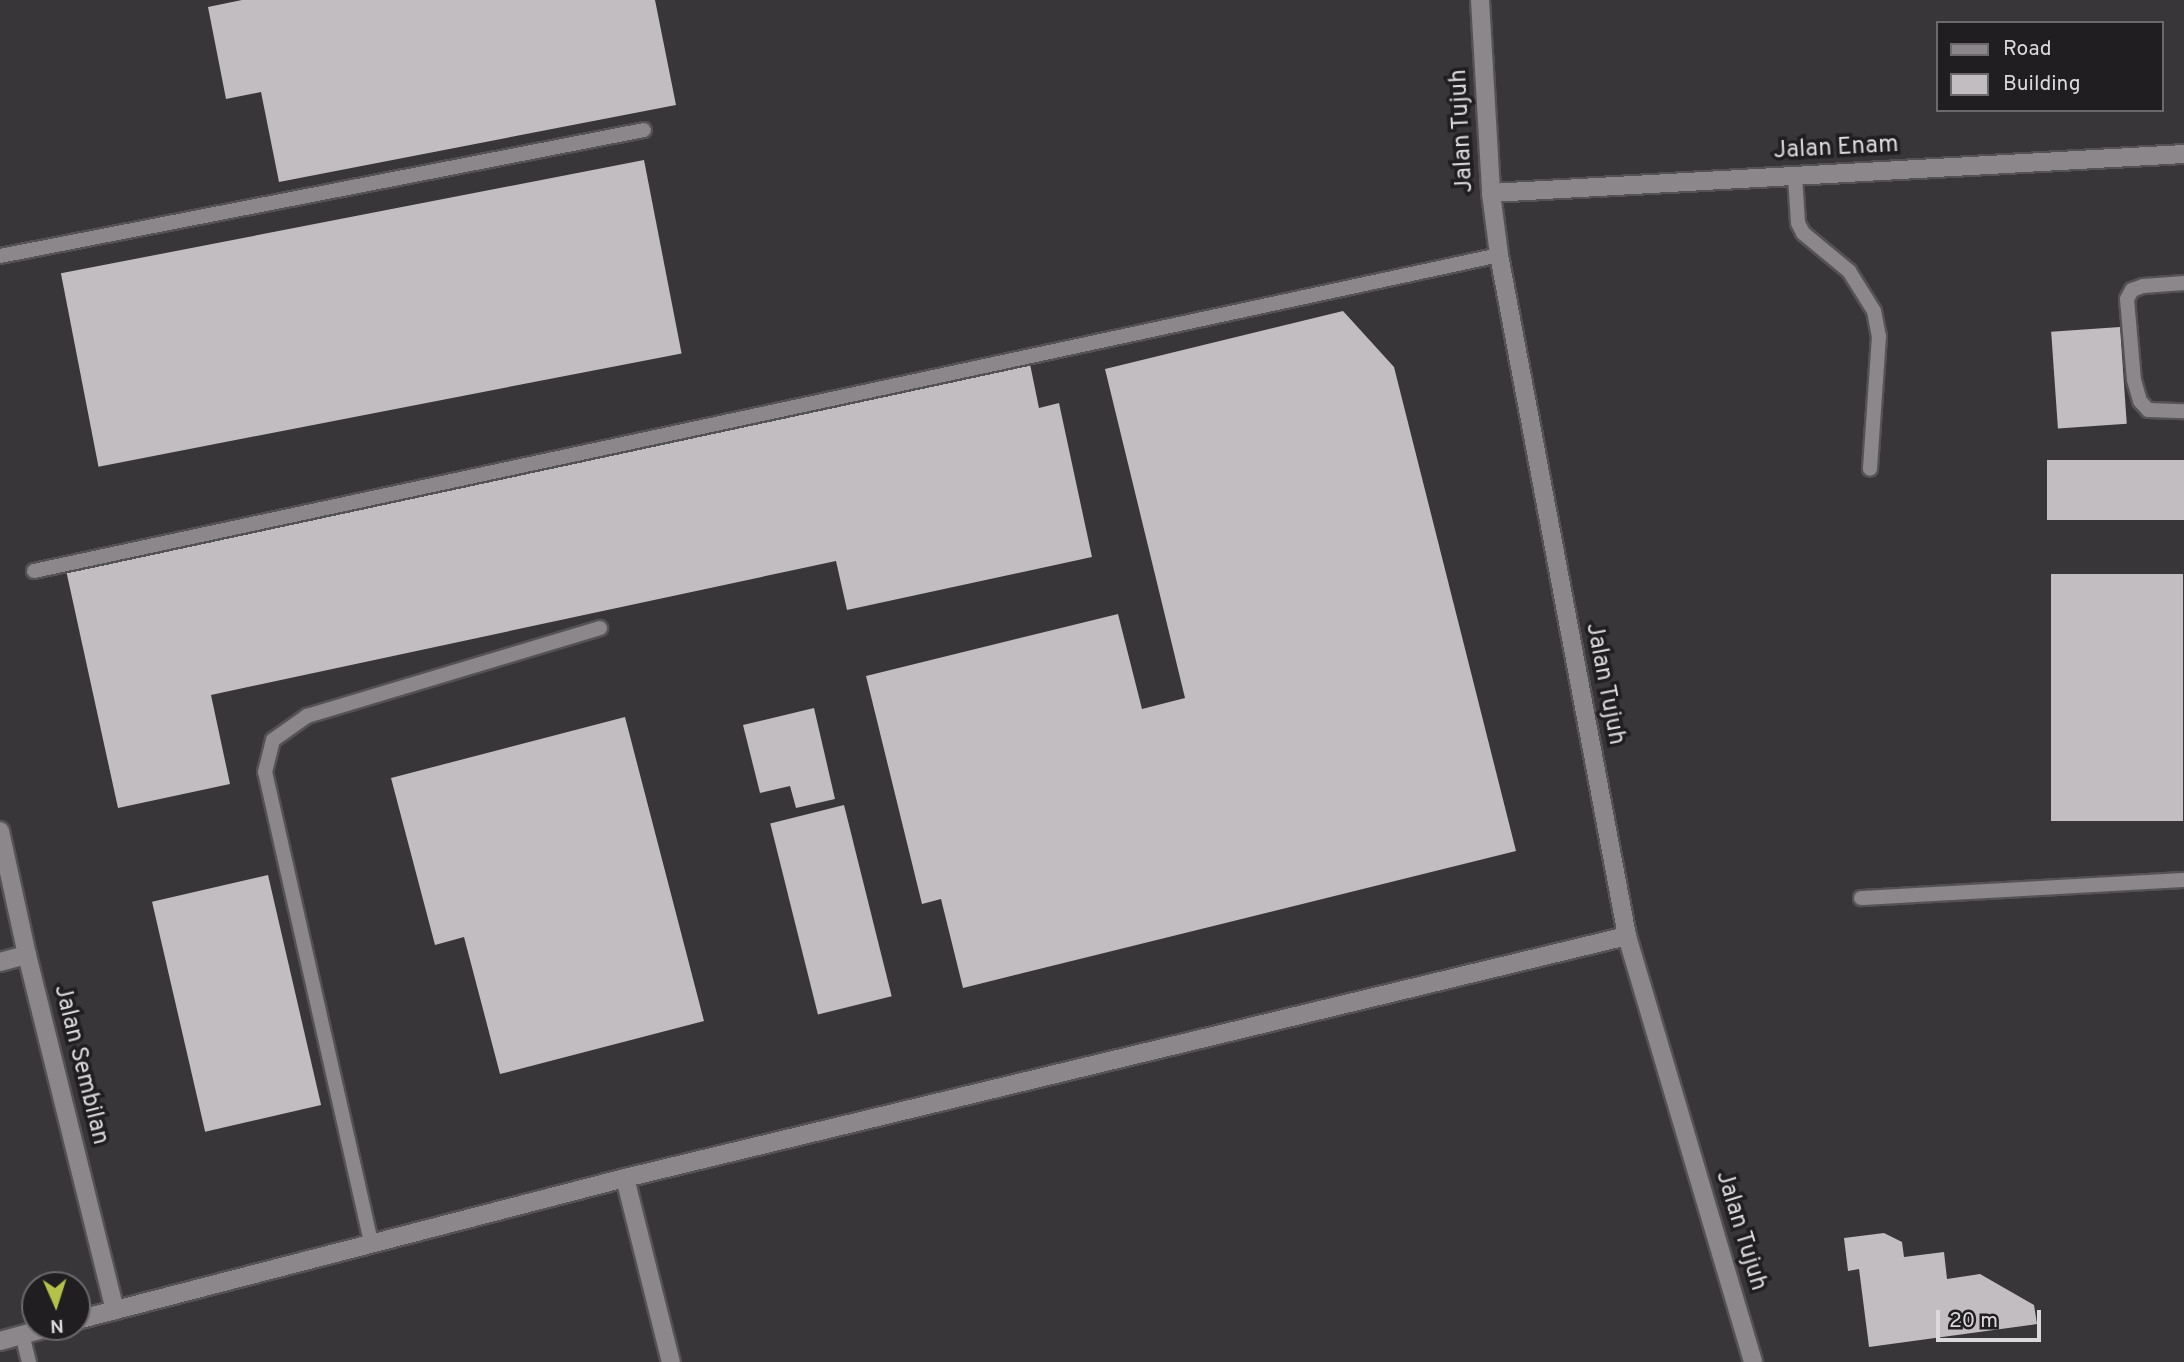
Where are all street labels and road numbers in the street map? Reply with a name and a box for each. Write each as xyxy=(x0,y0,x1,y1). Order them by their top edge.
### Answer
street label: Jalan Tujuh xyxy=(1445,68,1481,194)
street label: Jalan Enam xyxy=(1773,131,1899,167)
street label: Jalan Tujuh xyxy=(1578,620,1630,748)
street label: Jalan Sembilan xyxy=(46,982,114,1148)
street label: Jalan Tujuh xyxy=(1708,1167,1772,1295)

